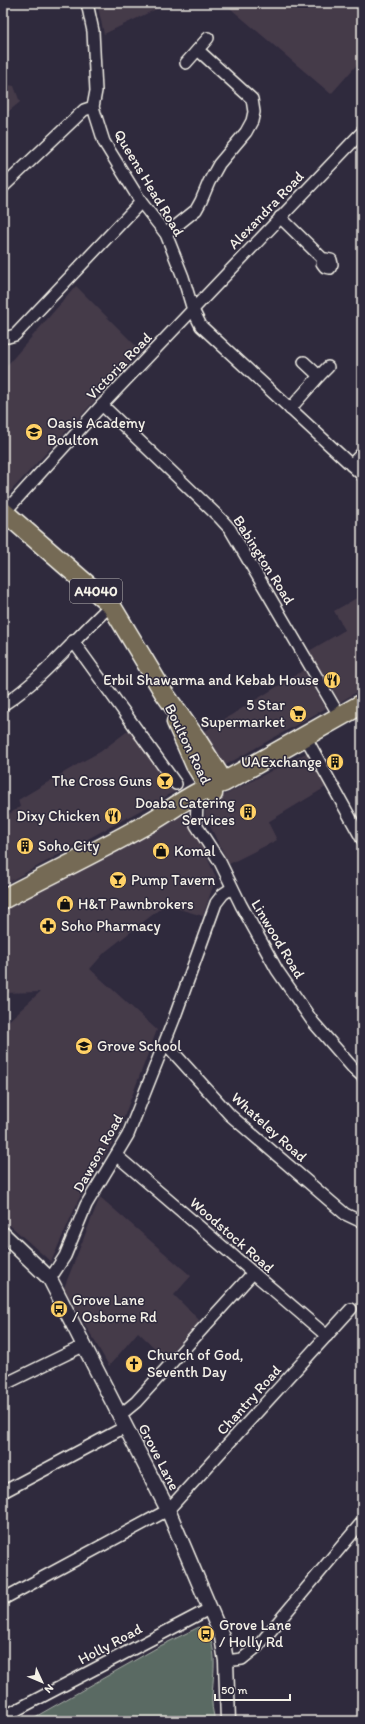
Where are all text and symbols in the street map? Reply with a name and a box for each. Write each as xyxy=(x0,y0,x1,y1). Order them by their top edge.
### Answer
street label: Queens Head Road xyxy=(110,126,188,240)
street label: Alexandra Road xyxy=(224,167,308,253)
street label: Victoria Road xyxy=(82,328,156,403)
place label: Oasis Academy Boulton xyxy=(47,414,145,449)
school or university icon: Oasis Academy Boulton xyxy=(24,422,44,442)
street label: Babington Road xyxy=(229,512,299,608)
road number: A4040 xyxy=(70,579,122,603)
restaurant icon: Erbil Shawarma and Kebab House xyxy=(322,670,342,690)
place label: Erbil Shawarma and Kebab House xyxy=(103,671,319,689)
place label: 5 Star Supermarket xyxy=(201,696,285,731)
street label: Boulton Road xyxy=(161,701,216,788)
supermarket icon: 5 Star Supermarket xyxy=(288,704,308,724)
building icon: UAExchange xyxy=(325,752,345,772)
place label: UAExchange xyxy=(241,753,322,771)
bar icon: The Cross Guns xyxy=(155,771,175,791)
place label: The Cross Guns xyxy=(52,772,152,790)
place label: Doaba Catering Services xyxy=(135,794,235,829)
building icon: Doaba Catering Services xyxy=(238,802,258,822)
restaurant icon: Dixy Chicken xyxy=(103,806,123,826)
place label: Dixy Chicken xyxy=(17,807,100,825)
building icon: Soho City xyxy=(15,836,35,856)
place label: Soho City xyxy=(38,837,99,855)
shop icon: Komal xyxy=(151,841,171,861)
place label: Komal xyxy=(174,842,216,860)
bar icon: Pump Tavern xyxy=(108,870,128,890)
place label: Pump Tavern xyxy=(131,871,215,889)
shop icon: H&T Pawnbrokers xyxy=(55,894,75,914)
place label: H&T Pawnbrokers xyxy=(78,895,194,913)
street label: Linwood Road xyxy=(247,896,309,982)
pharmacy icon: Soho Pharmacy xyxy=(38,916,58,936)
place label: Soho Pharmacy xyxy=(61,917,161,935)
school or university icon: Grove School xyxy=(74,1036,94,1056)
place label: Grove School xyxy=(97,1037,182,1055)
street label: Whateley Road xyxy=(228,1088,310,1166)
street label: Dawson Road xyxy=(69,1110,127,1195)
street label: Woodstock Road xyxy=(186,1193,278,1277)
place label: Grove Lane / Osborne Rd xyxy=(72,1291,157,1326)
bus stop icon: Grove Lane / Osborne Rd xyxy=(49,1299,69,1319)
place label: Church of God, Seventh Day xyxy=(147,1346,243,1381)
church icon: Church of God, Seventh Day xyxy=(124,1354,144,1374)
street label: Chantry Road xyxy=(213,1361,285,1439)
street label: Grove Lane xyxy=(135,1421,183,1493)
place label: Grove Lane / Holly Rd xyxy=(219,1616,291,1651)
street label: Holly Road xyxy=(75,1619,146,1668)
bus stop icon: Grove Lane / Holly Rd xyxy=(196,1624,216,1644)
north arrow xyxy=(22,1662,62,1702)
scale bar xyxy=(215,1676,290,1702)
text: N xyxy=(42,1681,56,1696)
text: 50 m xyxy=(221,1683,247,1697)

